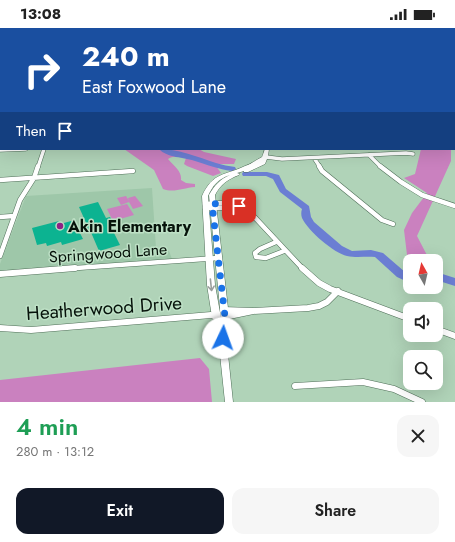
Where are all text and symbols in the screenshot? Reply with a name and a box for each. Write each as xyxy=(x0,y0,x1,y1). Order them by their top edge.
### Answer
text: 13:08 xyxy=(20,3,61,25)
text: 240 m xyxy=(82,36,170,77)
icon: right xyxy=(16,44,68,96)
text: East Foxwood Lane xyxy=(82,74,226,100)
text: Then xyxy=(16,120,46,142)
icon: arrive xyxy=(54,120,76,142)
pin xyxy=(222,189,256,223)
icon: arrive xyxy=(228,195,250,217)
place label: Akin Elementary xyxy=(67,215,192,238)
marker: Akin Elementary xyxy=(55,221,65,231)
street label: Springwood Lane xyxy=(48,237,168,269)
north arrow xyxy=(403,254,443,294)
map controls xyxy=(403,254,443,390)
one-way arrow xyxy=(208,278,215,291)
street label: Heatherwood Drive xyxy=(25,289,183,327)
button: sound xyxy=(403,302,443,342)
position arrow xyxy=(202,317,244,359)
button: search xyxy=(403,350,443,390)
text: 4 min xyxy=(16,409,78,444)
button: close xyxy=(397,415,439,457)
text: 280 m · 13:12 xyxy=(16,442,94,461)
button: Exit xyxy=(16,488,224,534)
button: Share xyxy=(232,488,439,534)

